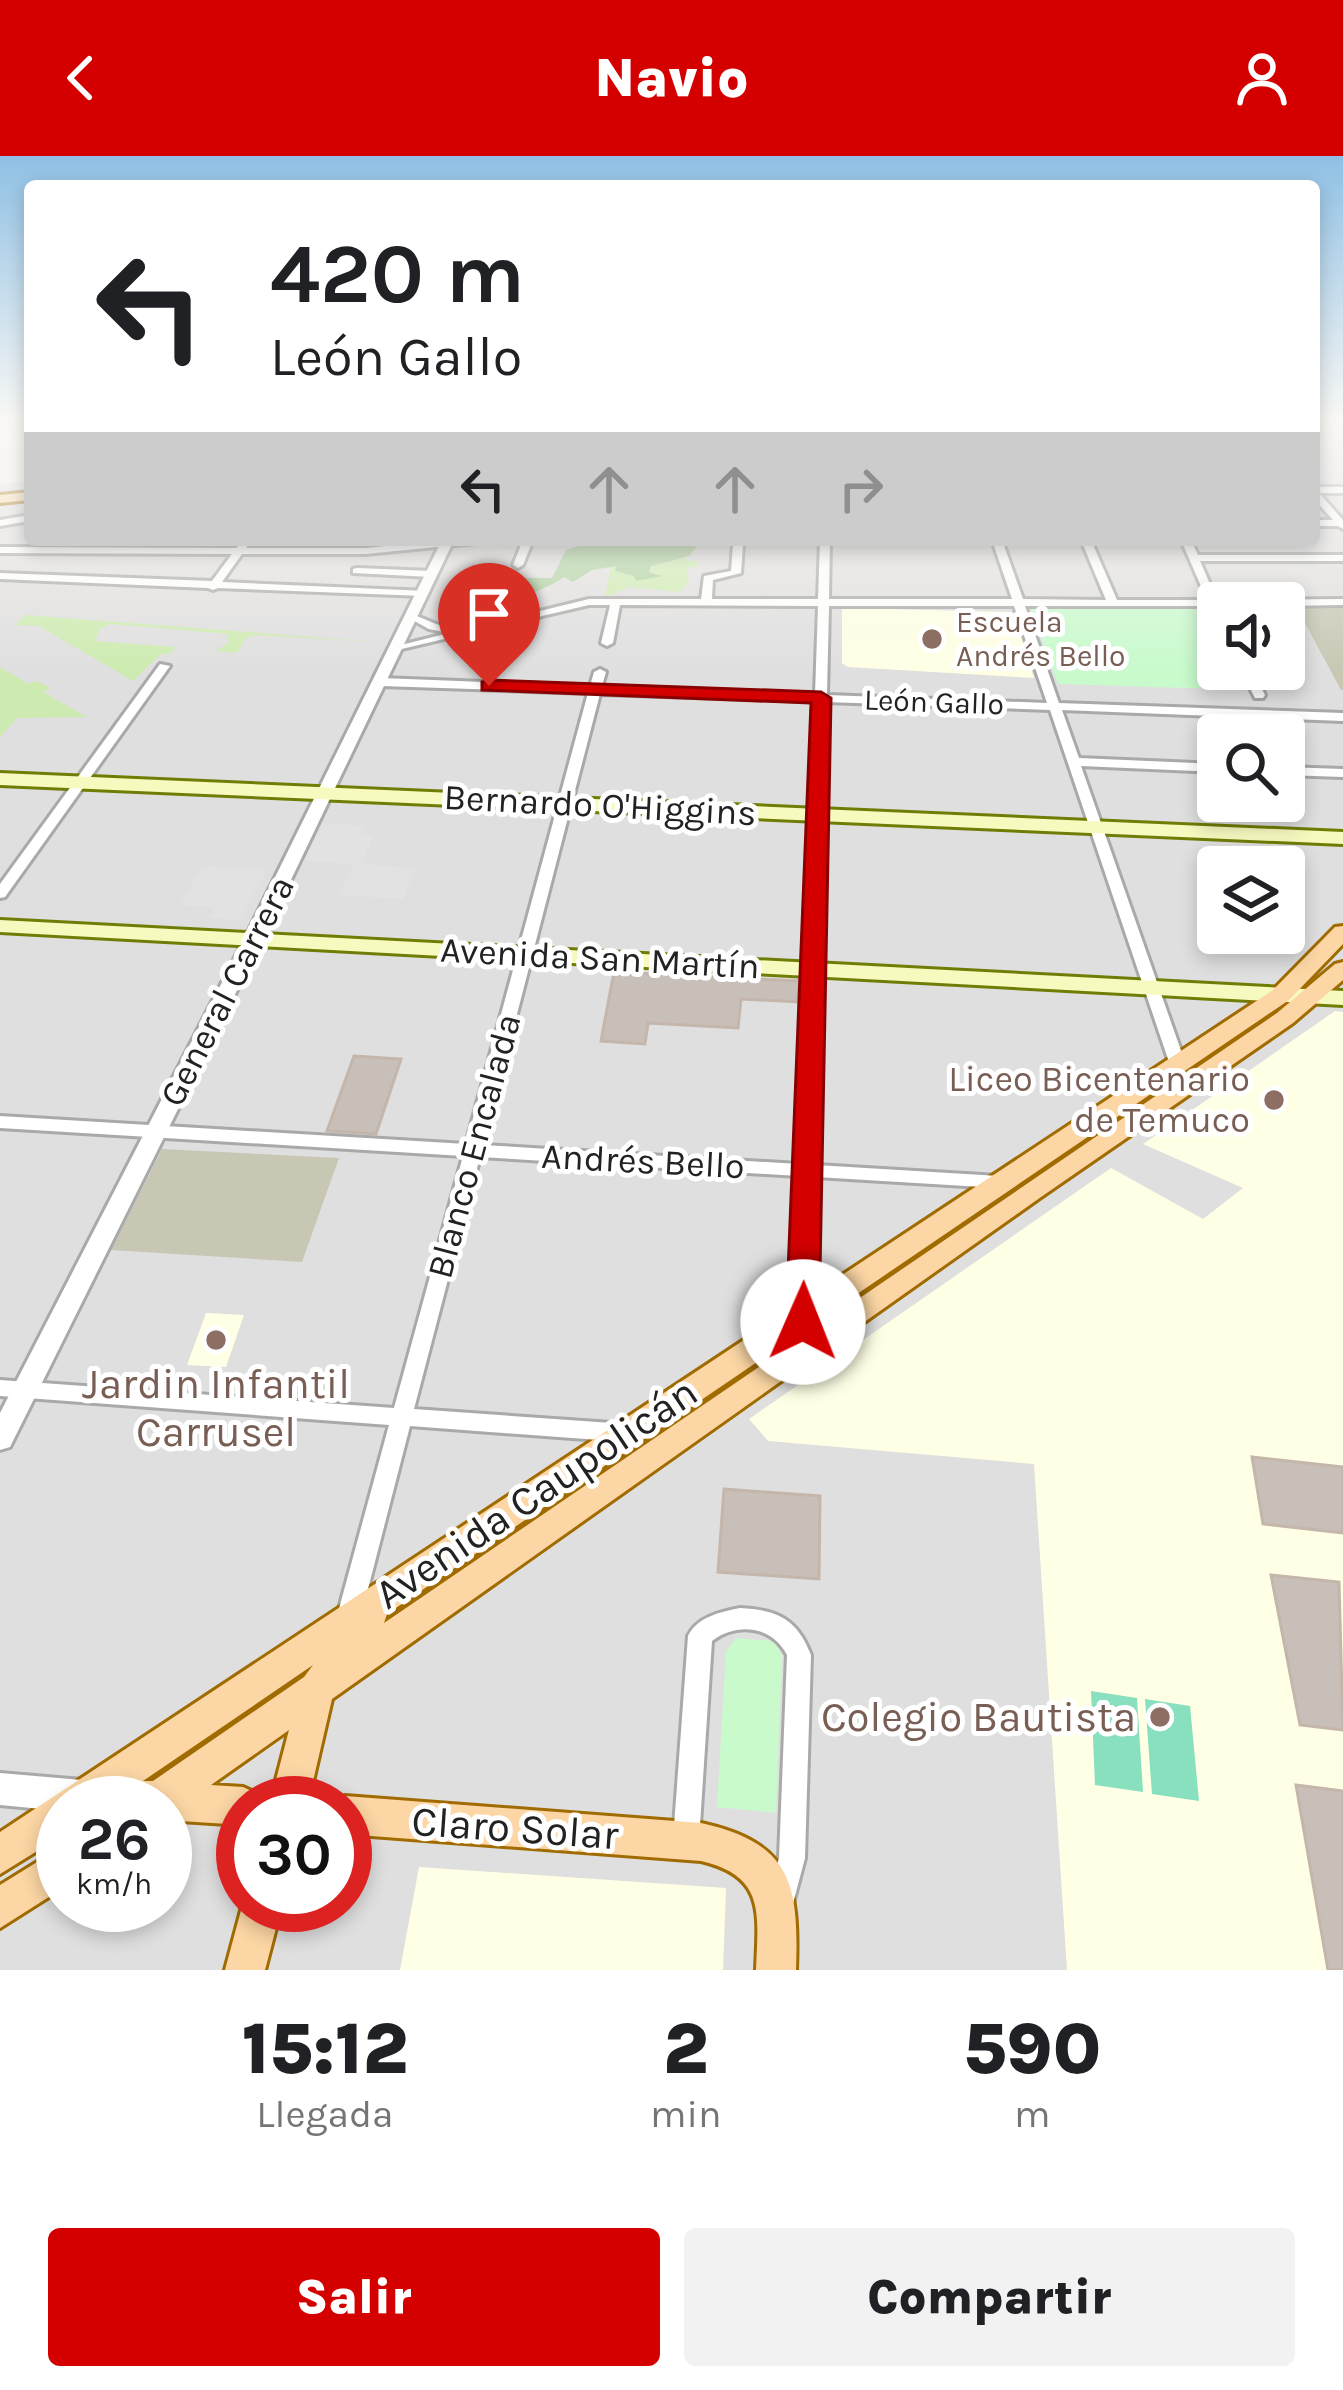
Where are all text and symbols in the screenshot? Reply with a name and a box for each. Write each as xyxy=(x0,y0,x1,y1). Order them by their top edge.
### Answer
icon: back xyxy=(48,45,114,111)
icon: person xyxy=(1229,45,1295,111)
text: Navio xyxy=(594,46,749,110)
text: 420 m xyxy=(270,225,525,323)
icon: left xyxy=(72,228,228,384)
text: León Gallo xyxy=(270,325,522,389)
icon: left xyxy=(450,456,516,522)
icon: ahead xyxy=(576,456,642,522)
icon: ahead xyxy=(702,456,768,522)
icon: right xyxy=(828,456,894,522)
pin xyxy=(438,563,540,686)
icon: arrive xyxy=(456,581,522,647)
map controls xyxy=(1197,582,1305,954)
button: sound xyxy=(1197,582,1305,690)
place label: Escuela Andrés Bello xyxy=(956,604,1126,674)
marker: Escuela Andrés Bello xyxy=(919,626,945,652)
street label: León Gallo xyxy=(863,682,1005,722)
button: search xyxy=(1197,714,1305,822)
street label: Bernardo O'Higgins xyxy=(443,776,757,834)
button: layers xyxy=(1197,846,1305,954)
street label: General Carrera xyxy=(151,869,303,1113)
street label: Avenida San Martín xyxy=(439,929,761,987)
street label: Blanco Encalada xyxy=(418,1009,530,1283)
place label: Liceo Bicentenario de Temuco xyxy=(948,1058,1250,1141)
marker: Liceo Bicentenario de Temuco xyxy=(1261,1087,1287,1113)
street label: Andrés Bello xyxy=(540,1135,746,1187)
position arrow xyxy=(740,1259,866,1385)
marker: Jardin Infantil Carrusel xyxy=(203,1327,229,1353)
place label: Jardin Infantil Carrusel xyxy=(82,1359,350,1457)
street label: Avenida Caupolicán xyxy=(365,1367,707,1619)
place label: Colegio Bautista xyxy=(821,1692,1136,1742)
marker: Colegio Bautista xyxy=(1147,1704,1173,1730)
speed limit sign: 30 xyxy=(216,1776,372,1932)
street label: Claro Solar xyxy=(410,1796,621,1860)
text: 26 xyxy=(78,1804,150,1874)
text: km/h xyxy=(76,1866,152,1902)
text: 15:12 xyxy=(242,2007,408,2091)
text: 2 xyxy=(663,2007,708,2091)
text: 590 xyxy=(963,2007,1101,2091)
text: Llegada xyxy=(256,2091,394,2137)
text: min xyxy=(650,2091,722,2137)
text: m xyxy=(1014,2091,1051,2137)
button: Salir xyxy=(48,2228,660,2366)
button: Compartir xyxy=(684,2228,1295,2366)

